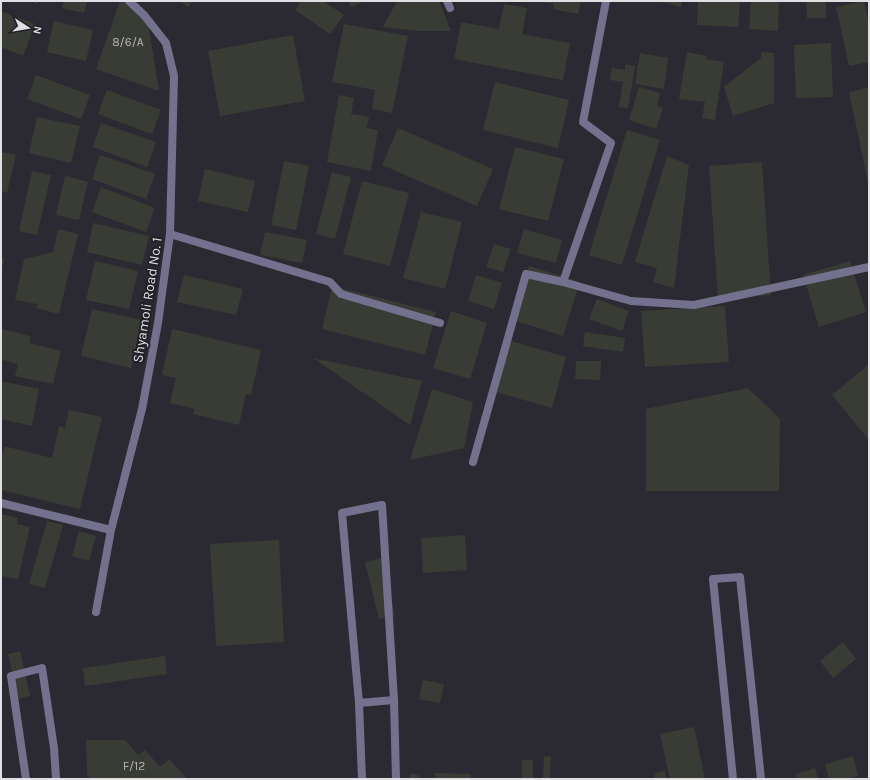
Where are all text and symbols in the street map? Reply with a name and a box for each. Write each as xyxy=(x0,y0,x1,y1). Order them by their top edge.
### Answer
north arrow xyxy=(8,8,48,48)
text: N xyxy=(30,25,44,35)
house number: 8/6/A xyxy=(112,35,144,49)
street label: Shyamoli Road No. 1 xyxy=(129,236,166,364)
house number: F/12 xyxy=(123,759,145,773)

